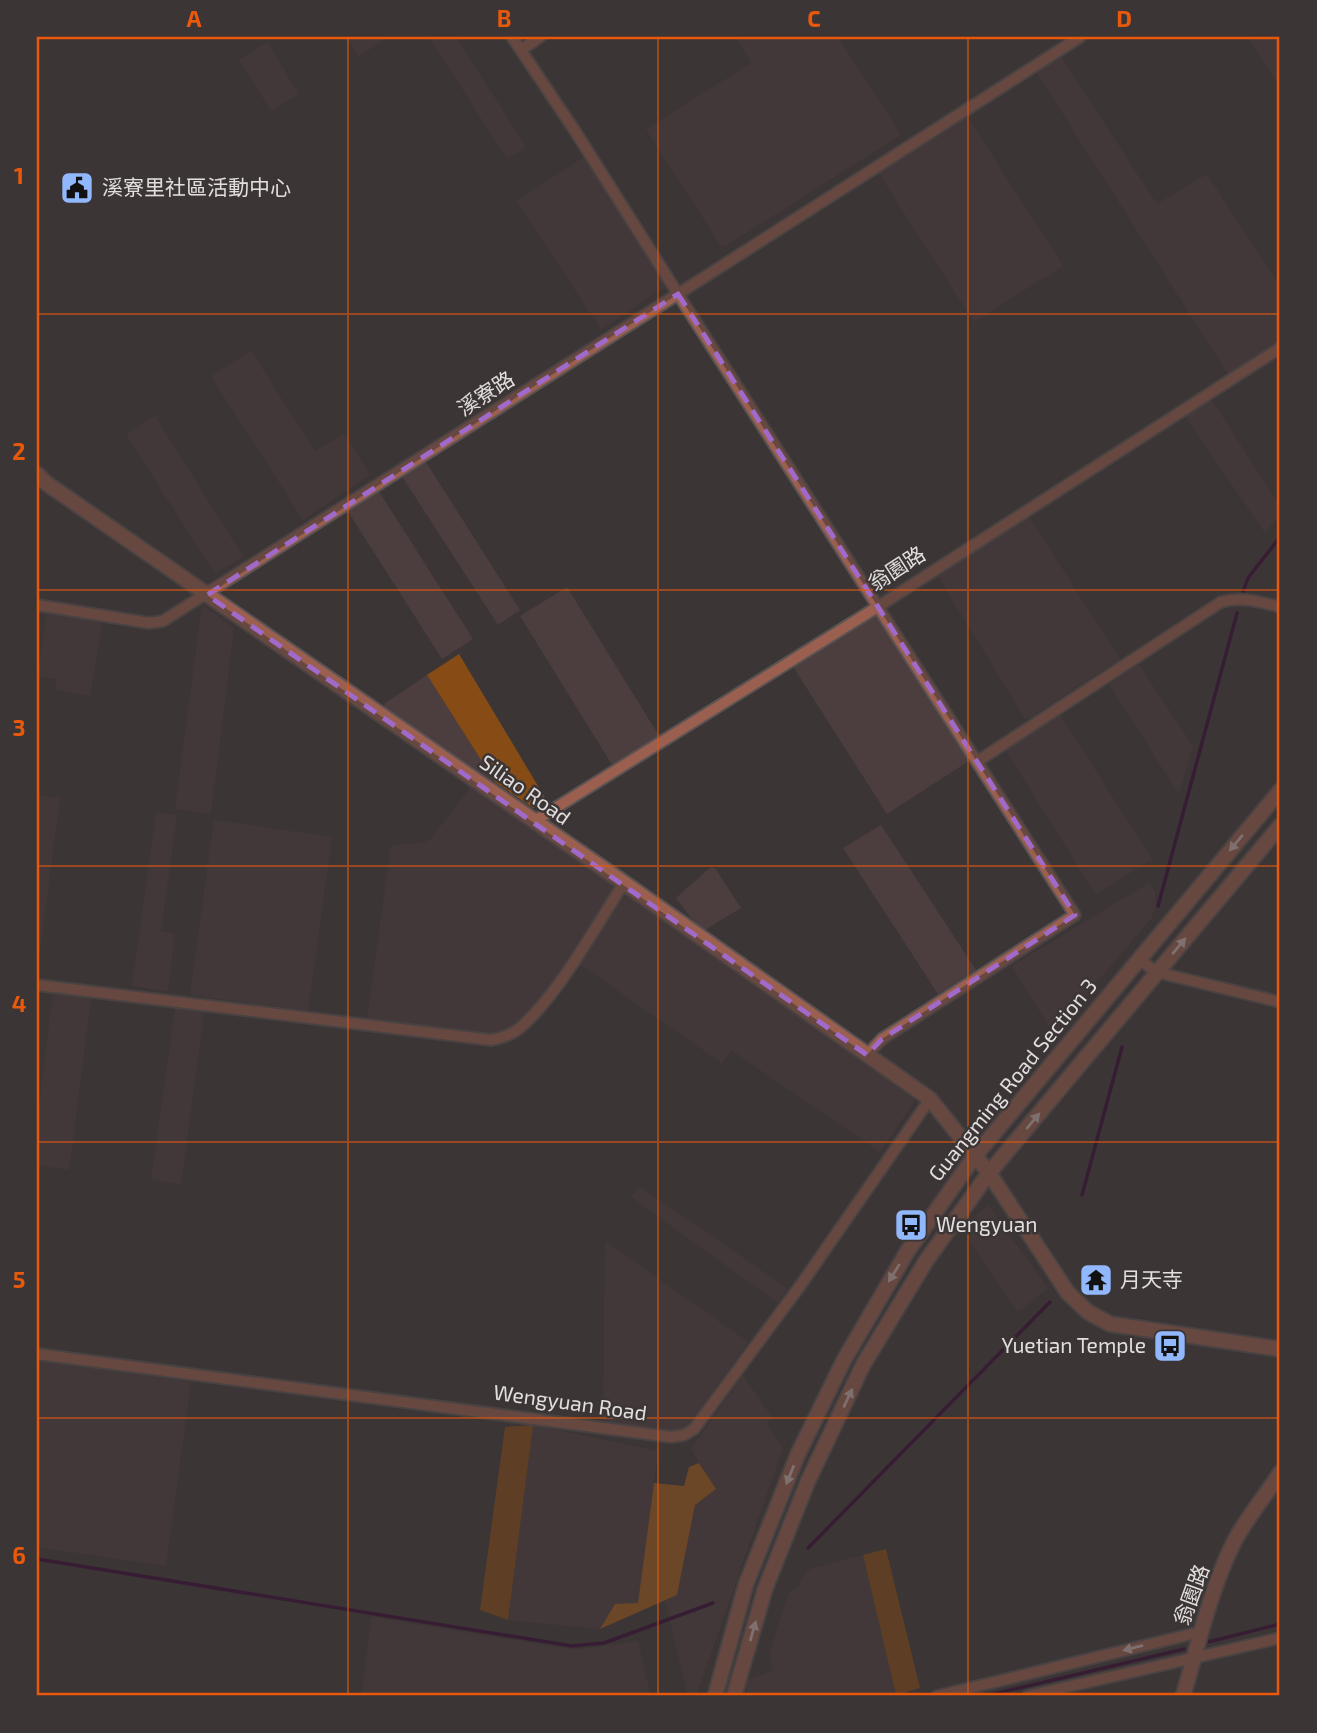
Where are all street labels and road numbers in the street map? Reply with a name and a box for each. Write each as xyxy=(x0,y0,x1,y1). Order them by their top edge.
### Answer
street label: 溪寮路 xyxy=(452,365,518,420)
street label: 翁園路 xyxy=(863,540,929,595)
street label: Siliao Road xyxy=(476,748,576,829)
street label: Guangming Road Section 3 xyxy=(923,973,1101,1185)
street label: Wengyuan Road xyxy=(492,1378,648,1425)
street label: 翁園路 xyxy=(1168,1561,1213,1628)

